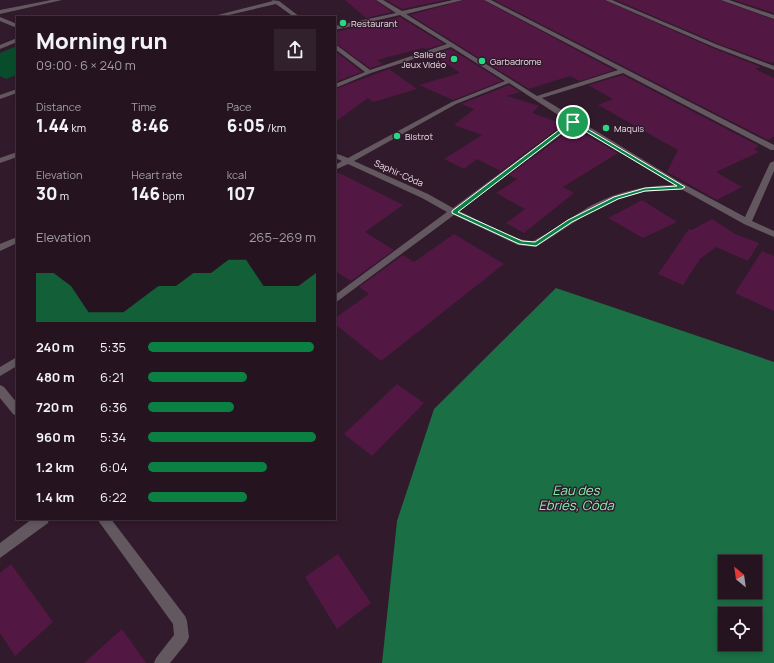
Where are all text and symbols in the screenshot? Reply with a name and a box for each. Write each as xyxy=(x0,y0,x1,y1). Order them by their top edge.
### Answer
place label: Restaurant xyxy=(351,17,398,30)
marker: Restaurant xyxy=(338,18,348,28)
text: Morning run xyxy=(36,26,167,56)
button: share xyxy=(274,29,316,71)
place label: Salle de Jeux Vidéo xyxy=(401,48,446,71)
marker: Salle de Jeux Vidéo xyxy=(449,54,459,64)
place label: Garbadrome xyxy=(490,55,542,68)
text: 09:00 · 6 × 240 m xyxy=(36,56,136,74)
marker: Garbadrome xyxy=(477,56,487,66)
text: Distance xyxy=(36,99,81,114)
text: Time xyxy=(131,99,156,114)
text: Pace xyxy=(227,99,252,114)
pin xyxy=(556,105,590,139)
icon: arrive xyxy=(562,111,584,133)
text: 1.44 xyxy=(36,114,69,137)
text: 8:46 xyxy=(131,114,169,137)
text: 6:05 xyxy=(227,114,265,137)
text: km xyxy=(69,120,86,135)
text: /km xyxy=(265,120,286,135)
place label: Maquis xyxy=(614,122,644,135)
marker: Maquis xyxy=(601,123,611,133)
place label: Bistrot xyxy=(405,130,433,143)
marker: Bistrot xyxy=(392,131,402,141)
street label: Saphir-Côda xyxy=(372,156,426,190)
text: Elevation xyxy=(36,167,82,182)
text: Heart rate xyxy=(131,167,182,182)
text: kcal xyxy=(227,167,247,182)
text: 30 xyxy=(36,182,58,205)
text: 146 xyxy=(131,182,160,205)
text: 107 xyxy=(227,182,255,205)
text: m xyxy=(58,188,69,203)
text: bpm xyxy=(160,188,185,203)
text: Elevation xyxy=(36,228,91,246)
text: 265–269 m xyxy=(249,228,316,246)
text: 240 m xyxy=(36,338,74,356)
text: 5:35 xyxy=(100,338,126,356)
text: 480 m xyxy=(36,368,75,386)
text: 6:21 xyxy=(100,368,124,386)
text: 720 m xyxy=(36,398,74,416)
text: 6:36 xyxy=(100,398,127,416)
text: 960 m xyxy=(36,428,75,446)
text: 5:34 xyxy=(100,428,126,446)
text: 1.2 km xyxy=(36,458,74,476)
text: 6:04 xyxy=(100,458,128,476)
water label: Eau des Ebriés, Côda xyxy=(538,481,614,514)
text: 1.4 km xyxy=(36,488,74,506)
text: 6:22 xyxy=(100,488,127,506)
north arrow xyxy=(718,555,762,599)
map controls xyxy=(718,555,762,651)
button: locate xyxy=(718,607,762,651)

